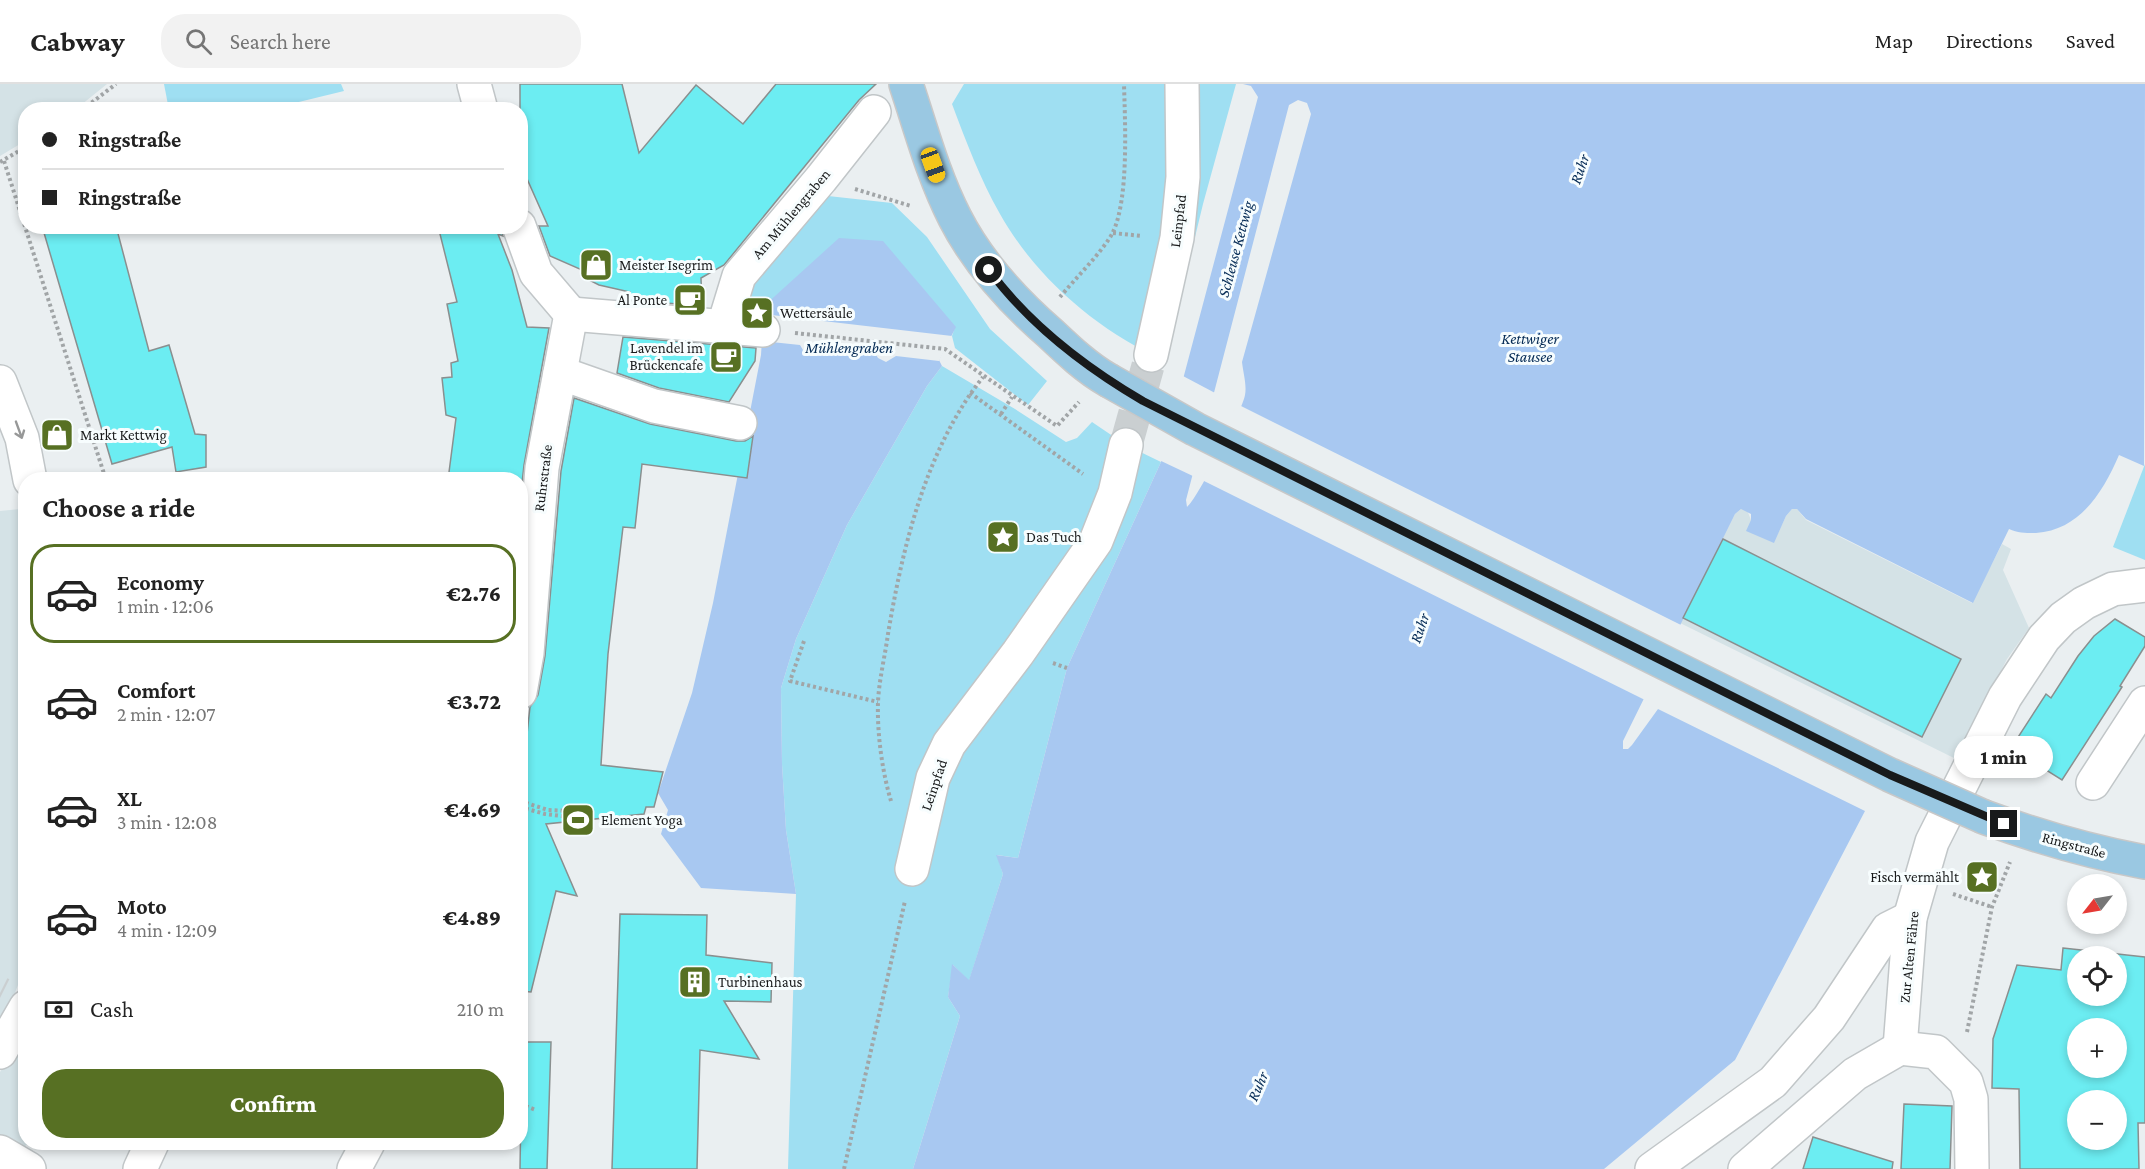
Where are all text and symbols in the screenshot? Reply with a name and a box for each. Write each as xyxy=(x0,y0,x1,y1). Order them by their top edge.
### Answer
search box xyxy=(161,14,581,68)
icon: search xyxy=(182,25,215,58)
text: Cabway xyxy=(30,26,125,57)
text: Search here xyxy=(230,29,331,54)
text: Map xyxy=(1875,29,1913,53)
text: Directions xyxy=(1946,29,2033,53)
text: Saved xyxy=(2066,29,2115,53)
text: Ringstraße xyxy=(78,127,181,152)
car xyxy=(918,145,948,185)
water label: Ruhr xyxy=(1567,152,1593,186)
street label: Am Mühlengraben xyxy=(749,166,834,263)
text: Ringstraße xyxy=(78,185,181,210)
street label: Leinpfad xyxy=(1167,194,1190,249)
water label: Schleuse Kettwig xyxy=(1214,198,1258,299)
shop icon: Meister Isegrim xyxy=(578,247,614,283)
route start xyxy=(975,256,1002,283)
place label: Meister Isegrim xyxy=(619,257,713,274)
cafe icon: Al Ponte xyxy=(672,282,708,318)
place label: Al Ponte xyxy=(618,292,667,308)
place icon: Wettersäule xyxy=(739,295,775,331)
place label: Wettersäule xyxy=(780,305,853,321)
water label: Kettwiger Stausee xyxy=(1501,330,1559,365)
cafe icon: Lavendel im Brückencafe xyxy=(708,339,744,375)
water label: Mühlengraben xyxy=(804,339,893,357)
place label: Lavendel im Brückencafe xyxy=(630,340,703,373)
shop icon: Markt Kettwig xyxy=(39,417,75,453)
one-way arrow xyxy=(14,420,25,439)
place label: Markt Kettwig xyxy=(80,427,167,444)
street label: Ruhrstraße xyxy=(531,443,555,512)
text: Choose a ride xyxy=(42,493,195,523)
place icon: Das Tuch xyxy=(985,519,1021,555)
place label: Das Tuch xyxy=(1026,529,1082,545)
icon: car xyxy=(45,567,99,621)
text: Economy xyxy=(117,570,204,595)
text: €2.76 xyxy=(446,581,501,606)
text: 1 min · 12:06 xyxy=(117,595,214,617)
water label: Ruhr xyxy=(1407,611,1433,645)
icon: car xyxy=(45,675,99,729)
text: Comfort xyxy=(117,678,195,703)
text: €3.72 xyxy=(447,689,501,714)
text: 2 min · 12:07 xyxy=(117,703,215,725)
callout: 1 min xyxy=(1954,737,2054,779)
text: 1 min xyxy=(1980,746,2027,768)
street label: Leinpfad xyxy=(918,757,951,813)
icon: car xyxy=(45,783,99,837)
text: XL xyxy=(117,786,142,811)
text: €4.69 xyxy=(444,797,501,822)
sports icon: Element Yoga xyxy=(560,802,596,838)
route end xyxy=(1990,810,2017,837)
text: 3 min · 12:08 xyxy=(117,811,217,833)
place label: Element Yoga xyxy=(601,812,683,829)
street label: Ringstraße xyxy=(2040,829,2108,862)
place icon: Fisch vermählt xyxy=(1964,859,2000,895)
place label: Fisch vermählt xyxy=(1870,869,1960,885)
north arrow xyxy=(2067,874,2127,934)
map controls xyxy=(2067,874,2127,1150)
icon: car xyxy=(45,891,99,945)
text: Moto xyxy=(117,894,167,919)
text: €4.89 xyxy=(443,905,501,930)
street label: Zur Alten Fähre xyxy=(1896,910,1922,1004)
text: 4 min · 12:09 xyxy=(117,919,218,941)
button: locate xyxy=(2067,946,2127,1006)
building icon: Turbinenhaus xyxy=(677,964,713,1000)
place label: Turbinenhaus xyxy=(718,974,803,990)
icon: cash xyxy=(42,993,75,1026)
text: Cash xyxy=(90,997,134,1022)
text: 210 m xyxy=(457,998,504,1020)
button: + xyxy=(2067,1018,2127,1078)
button: Confirm xyxy=(42,1069,504,1138)
water label: Ruhr xyxy=(1244,1069,1271,1103)
button: − xyxy=(2067,1090,2127,1150)

